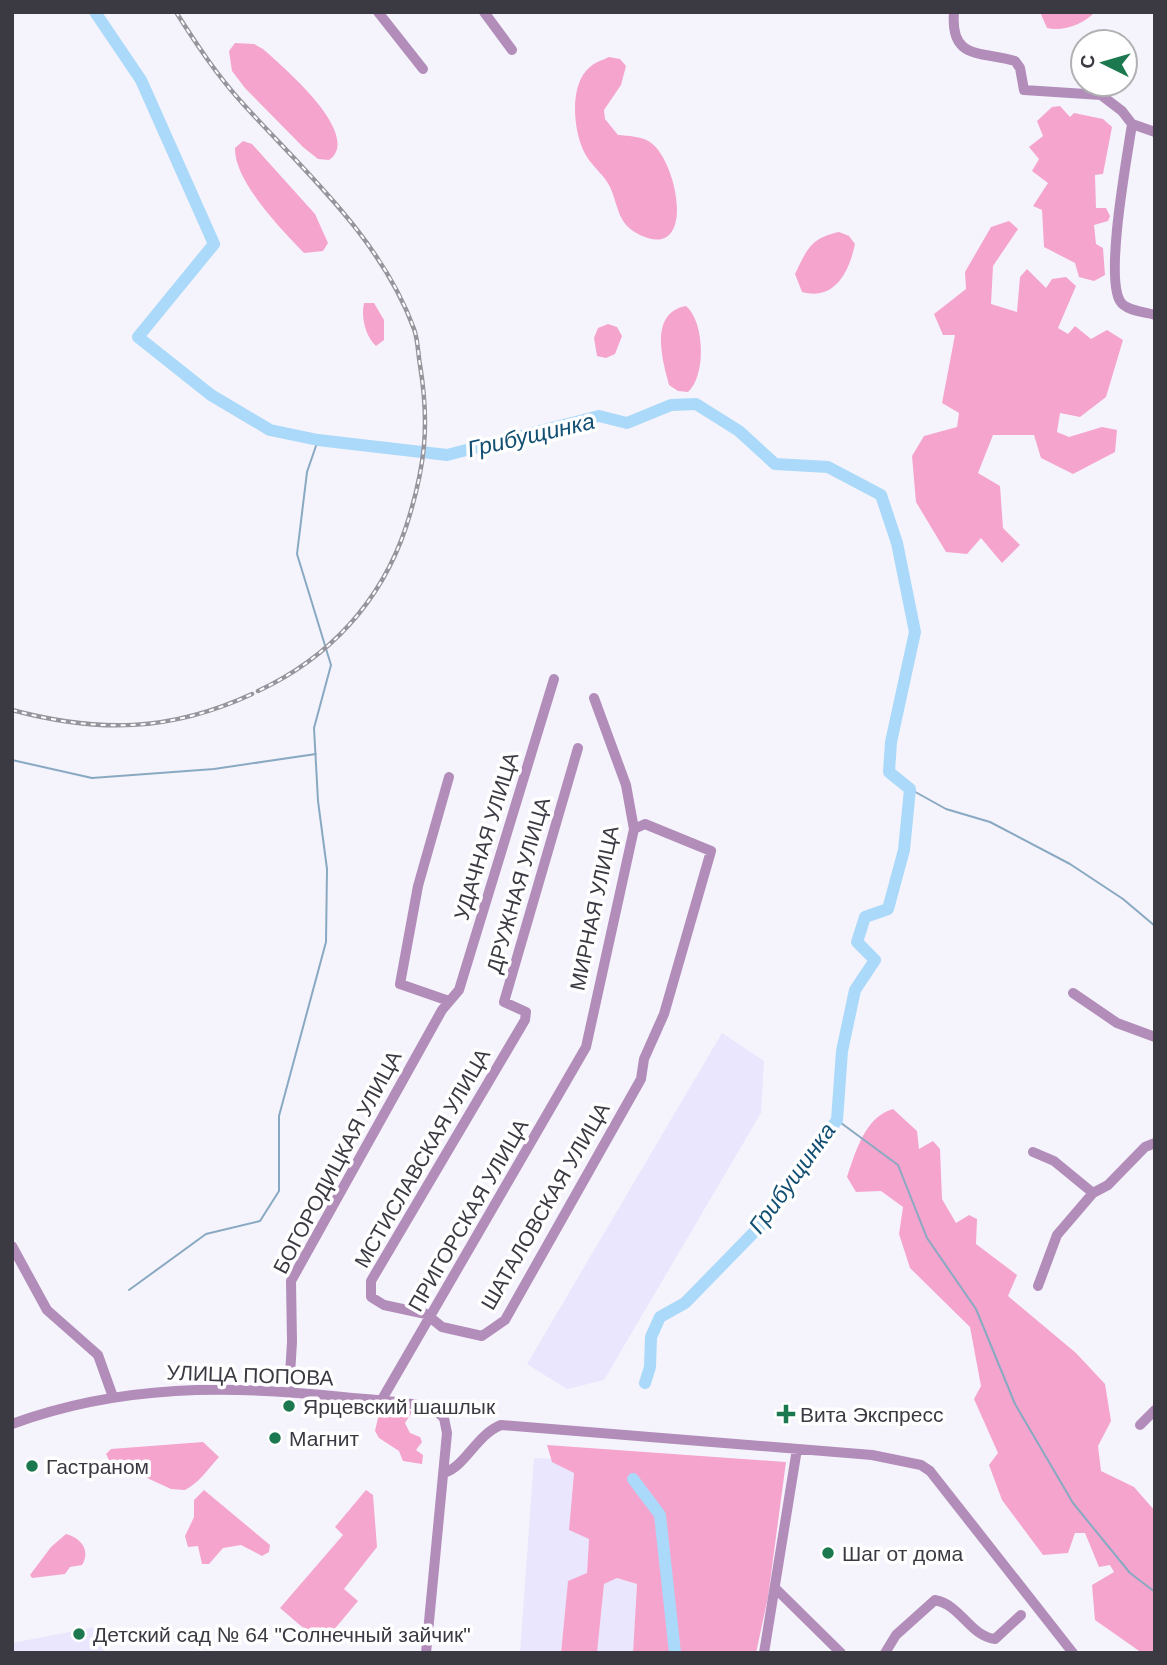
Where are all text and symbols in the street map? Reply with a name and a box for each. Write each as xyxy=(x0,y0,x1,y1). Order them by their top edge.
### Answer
north arrow xyxy=(1069,28,1139,98)
text: С xyxy=(1077,54,1099,69)
water label: Грибущинка xyxy=(465,408,597,462)
street label: УДАЧНАЯ УЛИЦА xyxy=(450,749,522,923)
street label: ДРУЖНАЯ УЛИЦА xyxy=(482,794,554,976)
street label: МИРНАЯ УЛИЦА xyxy=(565,824,623,992)
street label: МСТИСЛАВСКАЯ УЛИЦА xyxy=(350,1044,494,1272)
street label: БОГОРОДИЦКАЯ УЛИЦА xyxy=(268,1047,406,1277)
street label: ШАТАЛОВСКАЯ УЛИЦА xyxy=(476,1098,614,1314)
street label: ПРИГОРСКАЯ УЛИЦА xyxy=(404,1115,532,1315)
water label: Грибущинка xyxy=(743,1118,841,1238)
street label: УЛИЦА ПОПОВА xyxy=(166,1361,334,1389)
place label: Ярцевский шашлык xyxy=(303,1395,496,1418)
marker: Ярцевский шашлык xyxy=(281,1398,297,1414)
place label: Вита Экспресс xyxy=(800,1403,943,1426)
marker: Вита Экспресс xyxy=(778,1406,794,1422)
place label: Магнит xyxy=(289,1427,359,1450)
marker: Магнит xyxy=(267,1430,283,1446)
place label: Гастраном xyxy=(46,1455,149,1478)
marker: Гастраном xyxy=(24,1458,40,1474)
place label: Шаг от дома xyxy=(842,1542,963,1565)
marker: Шаг от дома xyxy=(820,1545,836,1561)
place label: Детский сад № 64 "Солнечный зайчик" xyxy=(93,1623,471,1646)
marker: Детский сад № 64 "Солнечный зайчик" xyxy=(71,1626,87,1642)

